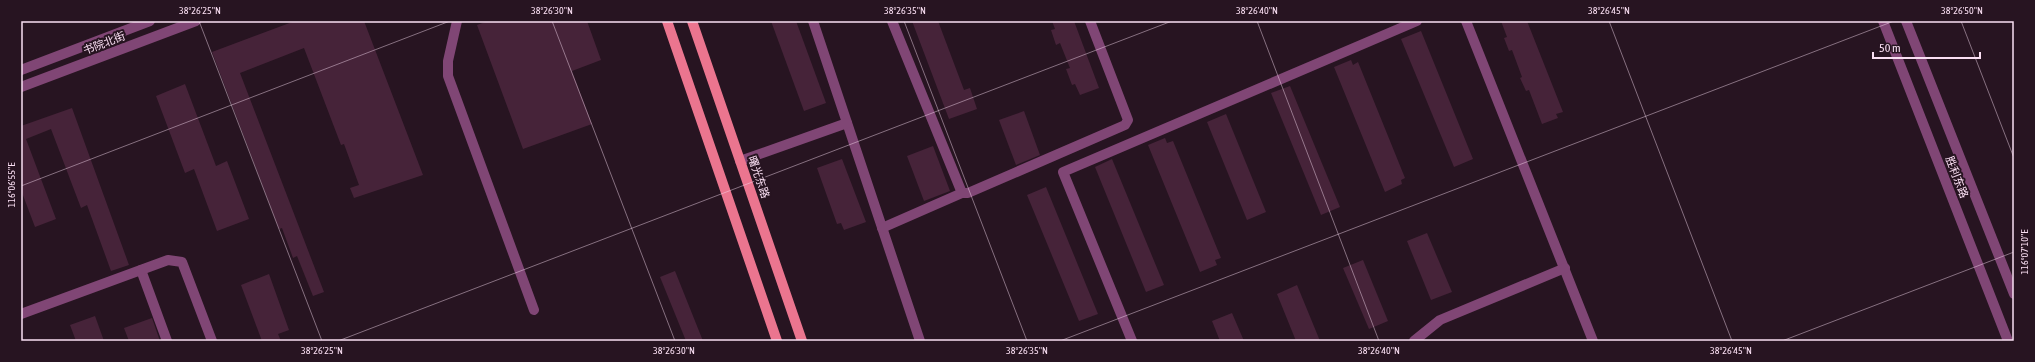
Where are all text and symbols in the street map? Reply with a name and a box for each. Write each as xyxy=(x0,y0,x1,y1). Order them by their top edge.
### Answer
text: 38°26'25"N xyxy=(179,5,221,16)
text: 38°26'30"N xyxy=(531,5,573,16)
text: 38°26'35"N xyxy=(884,5,926,16)
text: 38°26'40"N xyxy=(1236,5,1278,16)
text: 38°26'45"N xyxy=(1588,5,1630,16)
text: 38°26'50"N xyxy=(1941,5,1983,16)
street label: 书院北街 xyxy=(81,30,127,56)
scale bar xyxy=(1873,34,1980,60)
text: 50 m xyxy=(1879,41,1901,55)
street label: 曙光东路 xyxy=(746,154,772,200)
street label: 胜利东路 xyxy=(1944,154,1970,200)
text: 116°06'55"E xyxy=(6,162,17,207)
text: 116°07'10"E xyxy=(2019,229,2030,274)
text: 38°26'25"N xyxy=(301,345,343,356)
text: 38°26'30"N xyxy=(653,345,695,356)
text: 38°26'35"N xyxy=(1006,345,1048,356)
text: 38°26'40"N xyxy=(1358,345,1400,356)
text: 38°26'45"N xyxy=(1710,345,1752,356)

